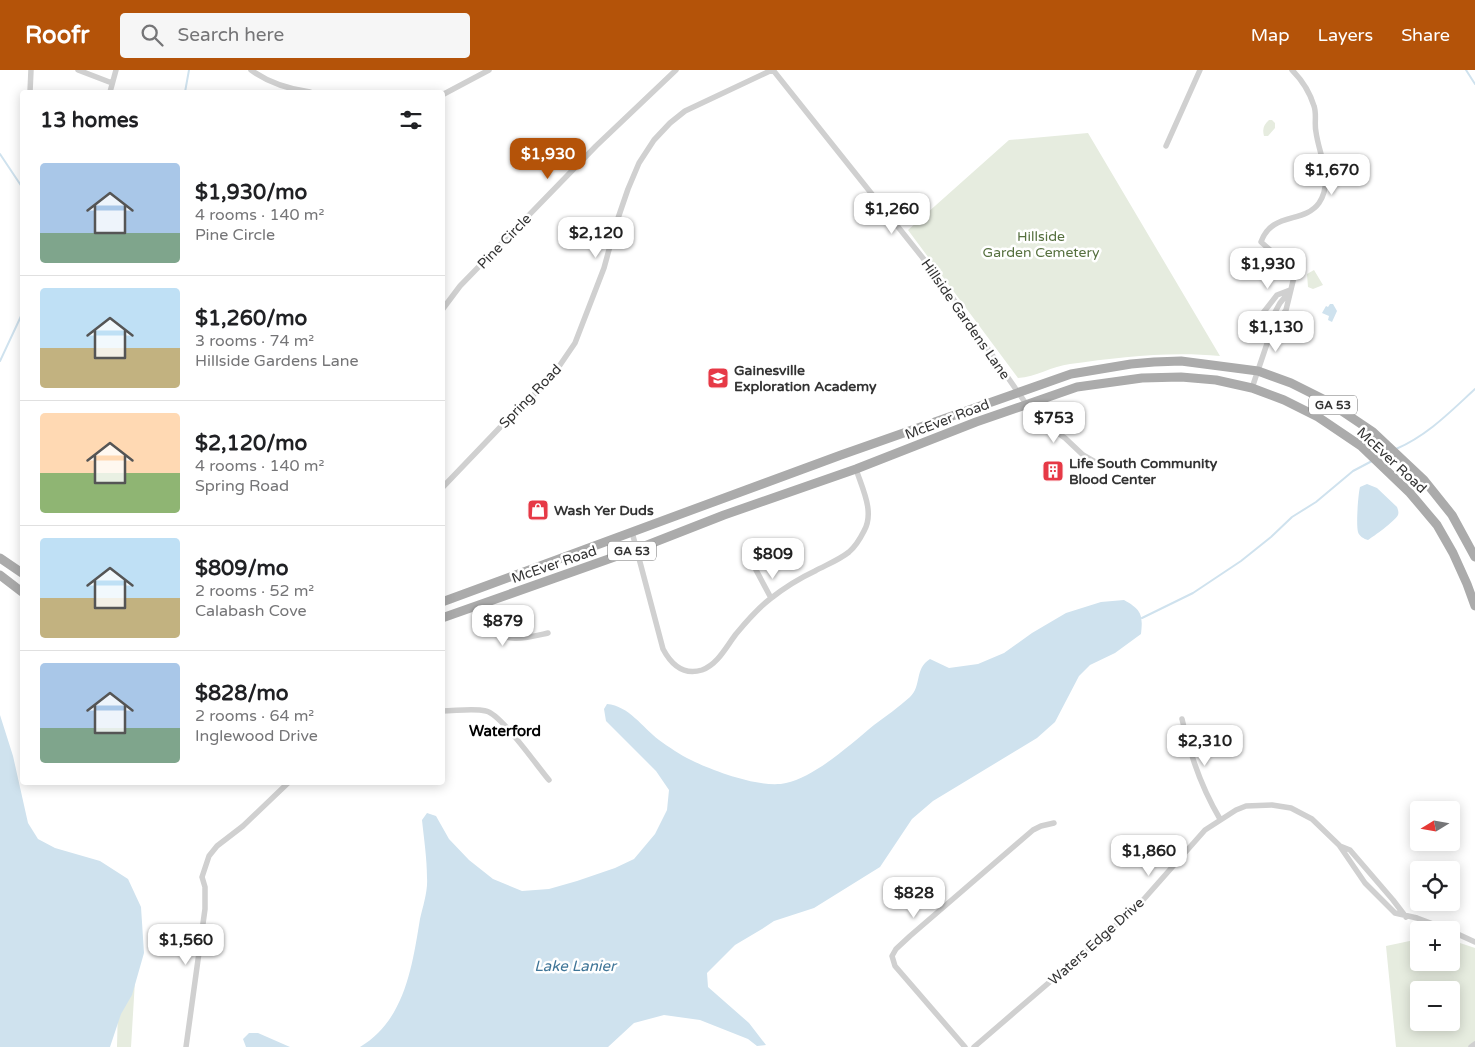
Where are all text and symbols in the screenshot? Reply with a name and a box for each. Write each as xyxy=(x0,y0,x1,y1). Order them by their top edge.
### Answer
search box xyxy=(120,13,470,58)
text: Roofr xyxy=(25,21,90,50)
icon: search xyxy=(138,21,166,49)
text: Search here xyxy=(178,24,284,46)
text: Map xyxy=(1251,24,1290,46)
text: Layers xyxy=(1318,24,1373,46)
text: Share xyxy=(1401,24,1450,46)
icon: filters xyxy=(397,106,425,134)
text: 13 homes xyxy=(40,108,139,133)
pin: $1,930 xyxy=(507,138,589,180)
text: $1,930 xyxy=(521,144,575,164)
pin: $1,670 xyxy=(1291,154,1373,196)
text: $1,670 xyxy=(1305,160,1359,180)
text: $1,930/mo xyxy=(195,180,307,205)
icon: home xyxy=(80,183,140,243)
pin: $1,260 xyxy=(851,192,933,235)
text: $1,260 xyxy=(865,199,919,219)
text: 4 rooms · 140 m² xyxy=(195,205,324,225)
street label: Pine Circle xyxy=(474,210,535,272)
pin: $2,120 xyxy=(555,216,637,259)
text: $2,120 xyxy=(569,223,623,243)
text: Pine Circle xyxy=(195,225,275,245)
park label: Hillside Garden Cemetery xyxy=(983,228,1100,261)
pin: $1,930 xyxy=(1227,248,1309,290)
text: $1,930 xyxy=(1241,254,1295,274)
street label: Hillside Gardens Lane xyxy=(918,256,1014,383)
text: $1,260/mo xyxy=(195,306,307,331)
icon: home xyxy=(80,308,140,368)
pin: $1,130 xyxy=(1235,310,1317,353)
text: $1,130 xyxy=(1249,317,1303,337)
text: 3 rooms · 74 m² xyxy=(195,331,314,351)
text: Hillside Gardens Lane xyxy=(195,351,359,371)
street label: Spring Road xyxy=(496,361,565,432)
place label: Gainesville Exploration Academy xyxy=(734,362,877,395)
school or university icon: Gainesville Exploration Academy xyxy=(706,366,730,390)
street label: McEver Road xyxy=(903,396,992,443)
road number: GA 53 xyxy=(1309,396,1357,414)
pin: $753 xyxy=(1024,402,1084,444)
text: $753 xyxy=(1034,408,1074,428)
street label: McEver Road xyxy=(1353,424,1430,497)
text: $2,120/mo xyxy=(195,431,307,456)
icon: home xyxy=(80,433,140,493)
place label: Life South Community Blood Center xyxy=(1069,455,1218,488)
text: 4 rooms · 140 m² xyxy=(195,456,324,476)
building icon: Life South Community Blood Center xyxy=(1041,459,1065,483)
text: Spring Road xyxy=(195,476,289,496)
shop icon: Wash Yer Duds xyxy=(526,498,550,522)
place label: Wash Yer Duds xyxy=(554,502,654,519)
pin: $809 xyxy=(743,538,803,580)
street label: McEver Road xyxy=(509,542,599,587)
road number: GA 53 xyxy=(608,542,656,561)
text: $809 xyxy=(753,544,793,564)
text: $809/mo xyxy=(195,556,289,581)
icon: home xyxy=(80,558,140,618)
text: 2 rooms · 52 m² xyxy=(195,581,314,601)
text: Calabash Cove xyxy=(195,601,307,621)
pin: $879 xyxy=(473,604,533,647)
text: $879 xyxy=(483,611,523,631)
text: $828/mo xyxy=(195,681,289,706)
icon: home xyxy=(80,683,140,743)
text: 2 rooms · 64 m² xyxy=(195,706,314,726)
district label: Waterford xyxy=(469,722,541,740)
pin: $2,310 xyxy=(1164,724,1246,767)
text: Inglewood Drive xyxy=(195,726,318,746)
text: $2,310 xyxy=(1178,731,1232,751)
north arrow xyxy=(1410,801,1460,851)
map controls xyxy=(1410,801,1460,1031)
pin: $1,860 xyxy=(1108,834,1190,877)
text: $1,860 xyxy=(1122,841,1176,861)
button: locate xyxy=(1410,861,1460,911)
pin: $828 xyxy=(884,876,944,919)
text: $828 xyxy=(894,883,934,903)
street label: Waters Edge Drive xyxy=(1045,894,1148,989)
button: + xyxy=(1410,921,1460,971)
pin: $1,560 xyxy=(145,924,227,966)
text: $1,560 xyxy=(159,930,213,950)
water label: Lake Lanier xyxy=(534,957,618,975)
button: − xyxy=(1410,981,1460,1031)

